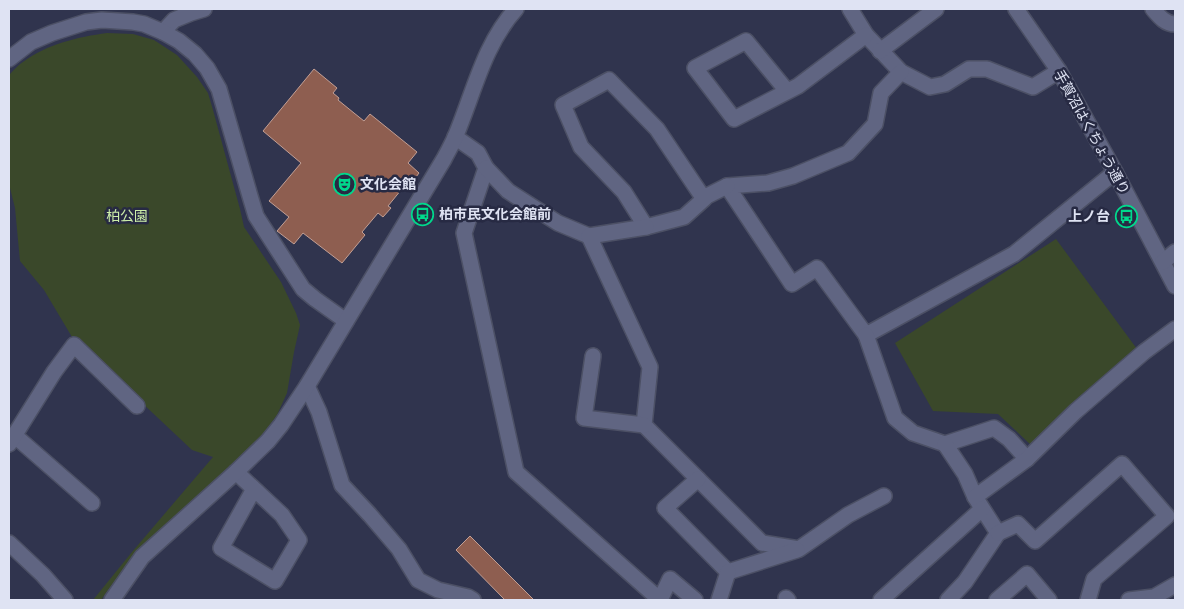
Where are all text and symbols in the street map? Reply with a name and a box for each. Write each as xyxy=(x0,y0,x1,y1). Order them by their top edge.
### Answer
street label: 手賀沼はくちょう通り xyxy=(1051,66,1134,197)
theatre icon: 文化会館 xyxy=(332,172,356,196)
place label: 文化会館 xyxy=(360,175,416,192)
bus stop icon: 柏市民文化会館前 xyxy=(411,202,435,226)
bus stop icon: 上ノ台 xyxy=(1114,204,1138,228)
place label: 柏市民文化会館前 xyxy=(439,205,551,222)
park label: 柏公園 xyxy=(106,207,148,224)
place label: 上ノ台 xyxy=(1068,207,1110,224)

